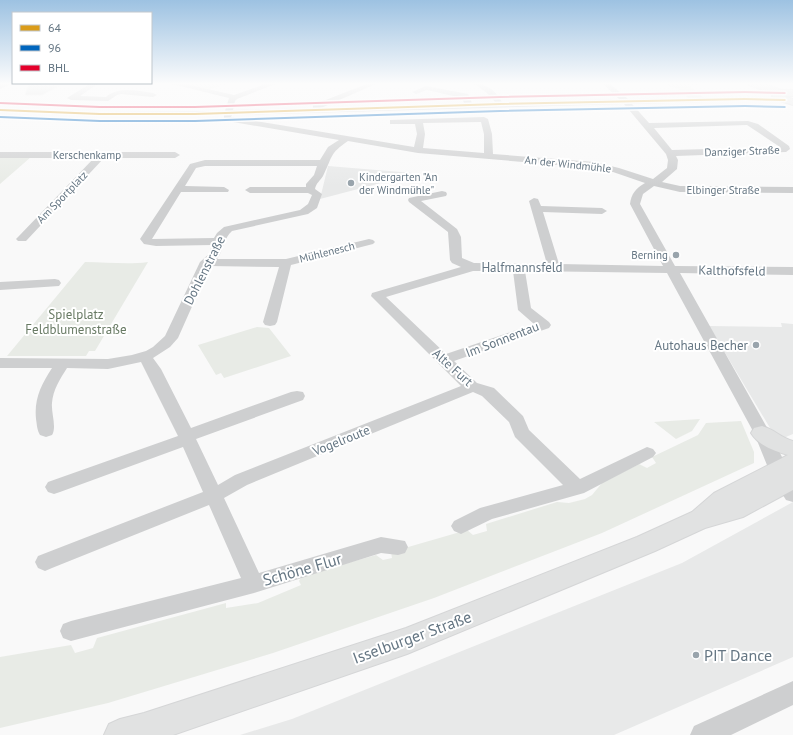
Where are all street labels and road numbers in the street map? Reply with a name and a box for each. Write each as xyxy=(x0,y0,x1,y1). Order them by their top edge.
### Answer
street label: Danziger Straße xyxy=(704,143,780,159)
street label: Kerschenkamp xyxy=(53,148,121,162)
street label: An der Windmühle xyxy=(524,152,612,176)
street label: Am Sportplatz xyxy=(34,168,90,226)
street label: Elbinger Straße xyxy=(686,183,760,197)
street label: Dohlenstraße xyxy=(180,233,229,308)
street label: Mühlenesch xyxy=(298,238,356,266)
street label: Halfmannsfeld xyxy=(481,259,563,276)
street label: Kalthofsfeld xyxy=(698,261,766,280)
street label: Im Sonnentau xyxy=(463,318,541,361)
street label: Alte Furt xyxy=(429,345,477,390)
street label: Vogelroute xyxy=(309,421,372,460)
street label: Schöne Flur xyxy=(260,548,344,590)
street label: Isselburger Straße xyxy=(350,606,474,668)

